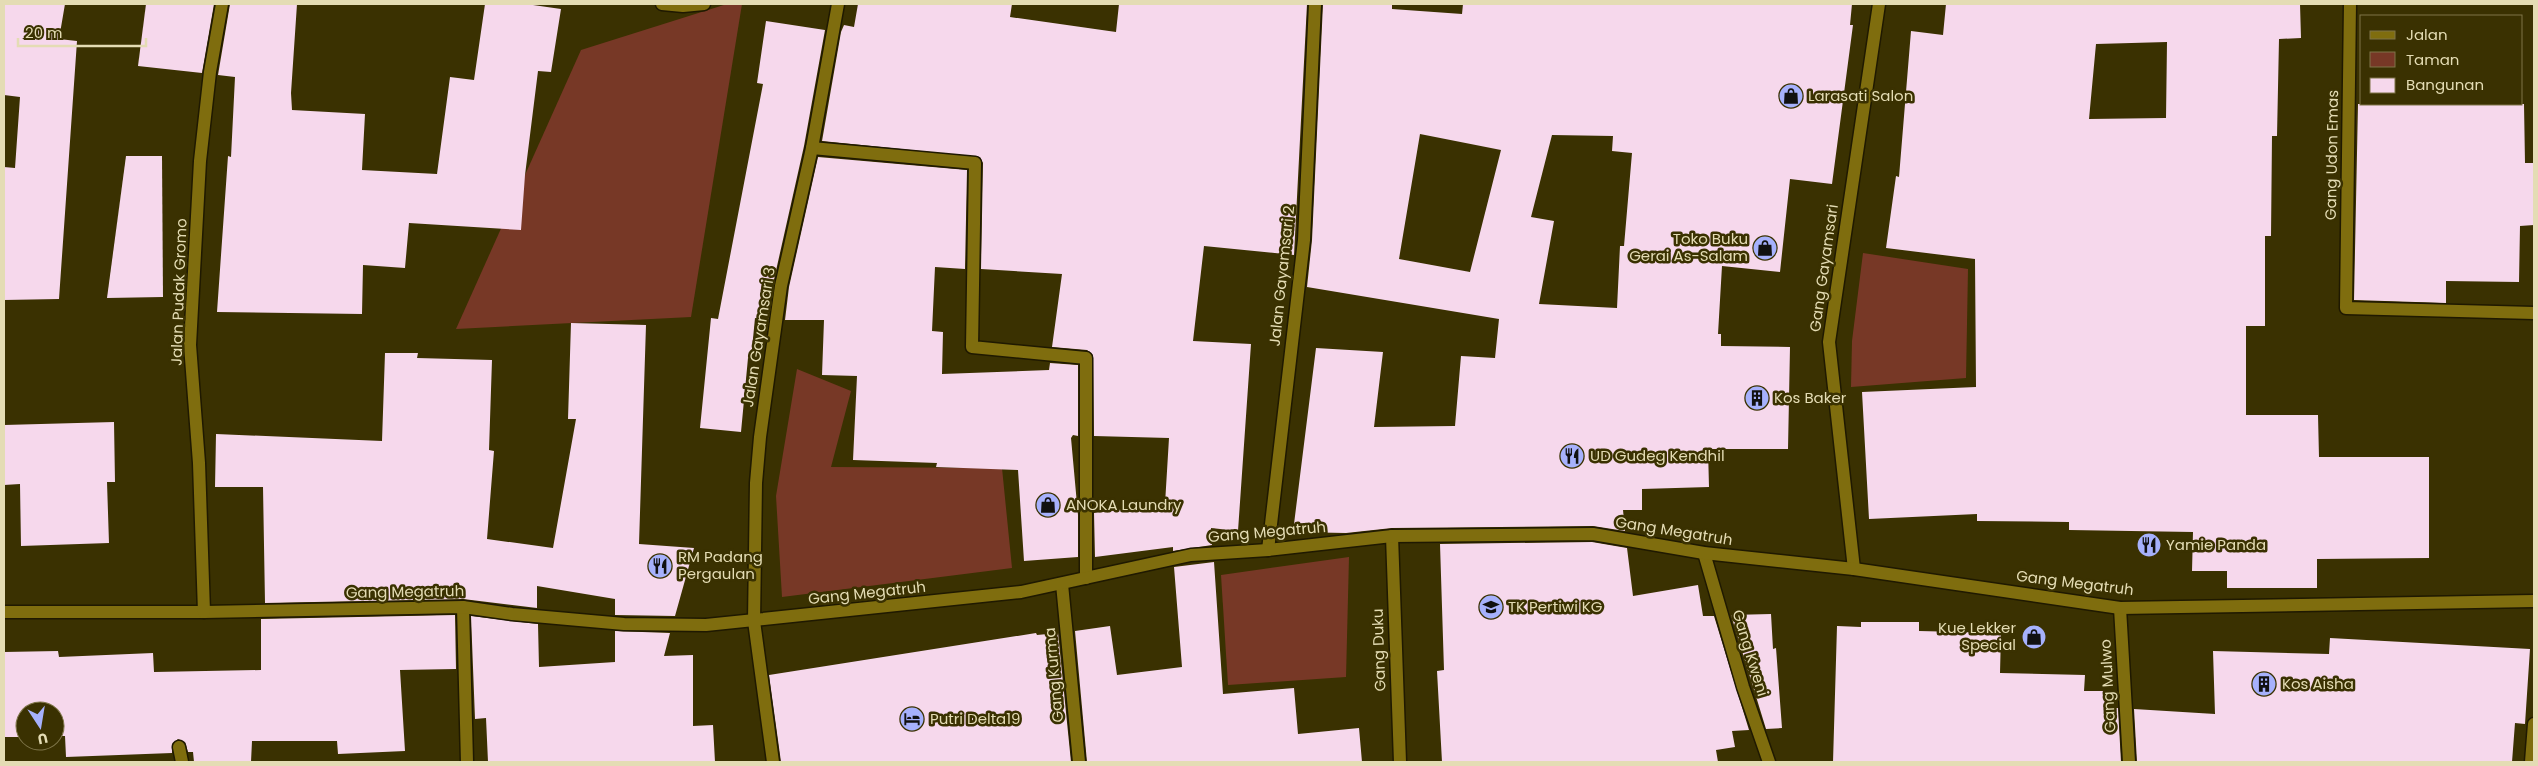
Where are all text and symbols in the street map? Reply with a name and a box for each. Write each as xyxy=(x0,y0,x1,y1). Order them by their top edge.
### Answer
scale bar xyxy=(18,15,145,47)
legend xyxy=(2360,15,2523,105)
text: 20 m xyxy=(25,22,63,43)
text: Jalan xyxy=(2406,24,2448,45)
text: Taman xyxy=(2406,49,2459,70)
text: Bangunan xyxy=(2406,74,2484,95)
shop icon: Larasati Salon xyxy=(1778,83,1804,109)
place label: Larasati Salon xyxy=(1808,85,1913,106)
street label: Gang Udon Emas xyxy=(2320,90,2343,220)
street label: Gang Gayamsari xyxy=(1804,203,1843,333)
street label: Jalan Gayamsari 2 xyxy=(1264,205,1299,347)
street label: Jalan Pudak Gromo xyxy=(165,218,192,366)
place label: Toko Buku Gerai As-Salam xyxy=(1629,228,1748,266)
shop icon: Toko Buku Gerai As-Salam xyxy=(1752,235,1778,261)
street label: Jalan Gayamsari 3 xyxy=(737,265,780,408)
building icon: Kos Baker xyxy=(1744,385,1770,411)
place label: Kos Baker xyxy=(1774,387,1847,408)
restaurant icon: UD Gudeg Kendhil xyxy=(1559,443,1585,469)
place label: UD Gudeg Kendhil xyxy=(1590,445,1725,466)
shop icon: ANOKA Laundry xyxy=(1035,492,1061,518)
place label: ANOKA Laundry xyxy=(1066,494,1182,515)
street label: Gang Megatruh xyxy=(1614,511,1734,550)
street label: Gang Megatruh xyxy=(1207,516,1327,547)
restaurant icon: Yamie Panda xyxy=(2136,532,2162,558)
place label: Yamie Panda xyxy=(2166,534,2266,555)
place label: RM Padang Pergaulan xyxy=(678,546,763,584)
restaurant icon: RM Padang Pergaulan xyxy=(647,553,673,579)
street label: Gang Megatruh xyxy=(2015,565,2135,600)
street label: Gang Megatruh xyxy=(807,576,927,609)
street label: Gang Megatruh xyxy=(346,580,464,603)
school or university icon: TK Pertiwi KG xyxy=(1478,594,1504,620)
place label: TK Pertiwi KG xyxy=(1508,596,1603,617)
street label: Gang Kweni xyxy=(1727,607,1774,699)
street label: Gang Duku xyxy=(1367,608,1390,692)
place label: Kue Lekker Special xyxy=(1938,617,2016,655)
shop icon: Kue Lekker Special xyxy=(2021,624,2047,650)
street label: Gang Kurma xyxy=(1039,627,1068,723)
street label: Gang Mulwo xyxy=(2095,639,2120,733)
building icon: Kos Aisha xyxy=(2251,671,2277,697)
place label: Kos Aisha xyxy=(2282,673,2354,694)
north arrow xyxy=(15,701,65,751)
hotel icon: Putri Delta19 xyxy=(899,706,925,732)
place label: Putri Delta19 xyxy=(930,708,1020,729)
text: U xyxy=(36,728,50,750)

